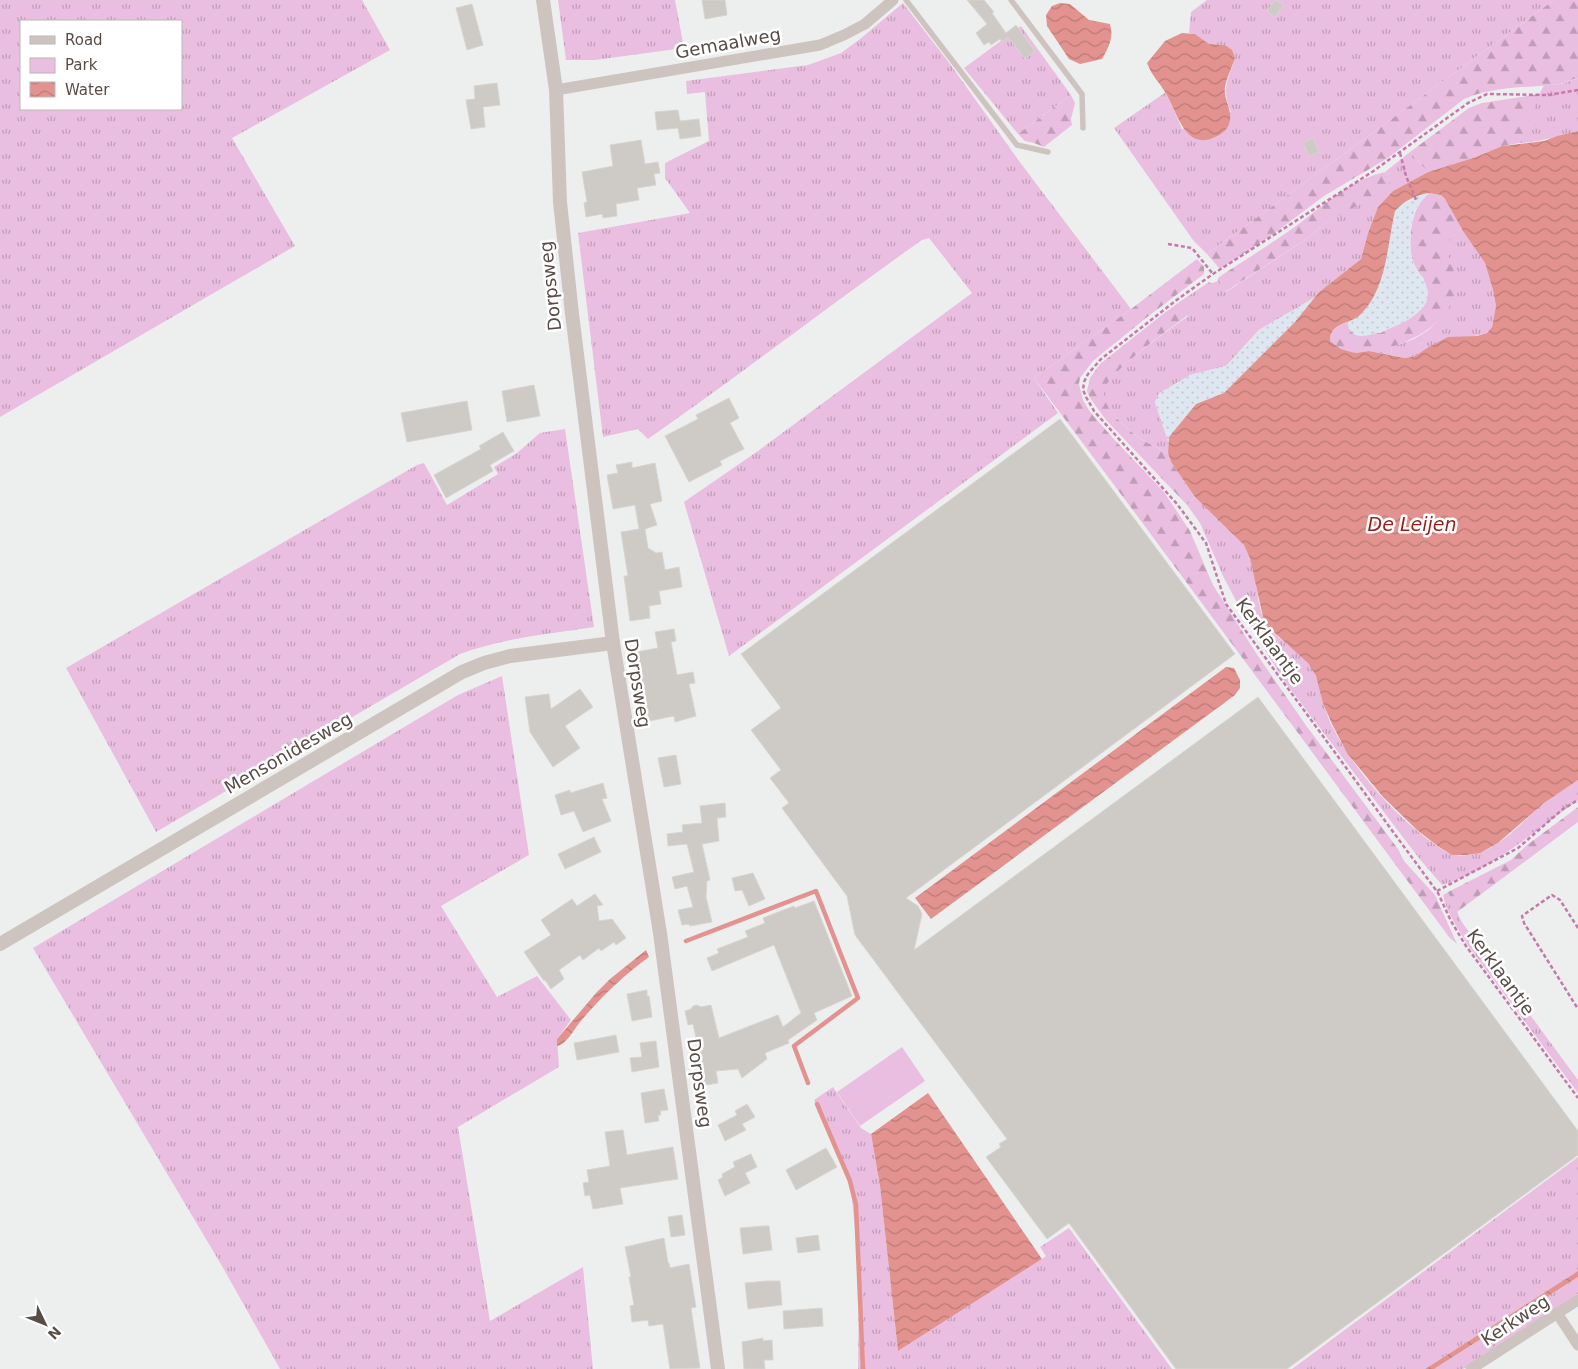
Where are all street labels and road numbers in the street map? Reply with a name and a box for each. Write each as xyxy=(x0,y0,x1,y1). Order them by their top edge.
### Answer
street label: Gemaalweg xyxy=(674,23,782,63)
street label: Dorpsweg xyxy=(535,240,565,332)
street label: Kerklaantje xyxy=(1232,594,1308,688)
street label: Dorpsweg xyxy=(621,637,655,729)
street label: Mensonidesweg xyxy=(220,708,356,798)
street label: Kerklaantje xyxy=(1463,925,1539,1019)
street label: Dorpsweg xyxy=(683,1037,717,1129)
street label: Kerkweg xyxy=(1477,1290,1553,1350)

